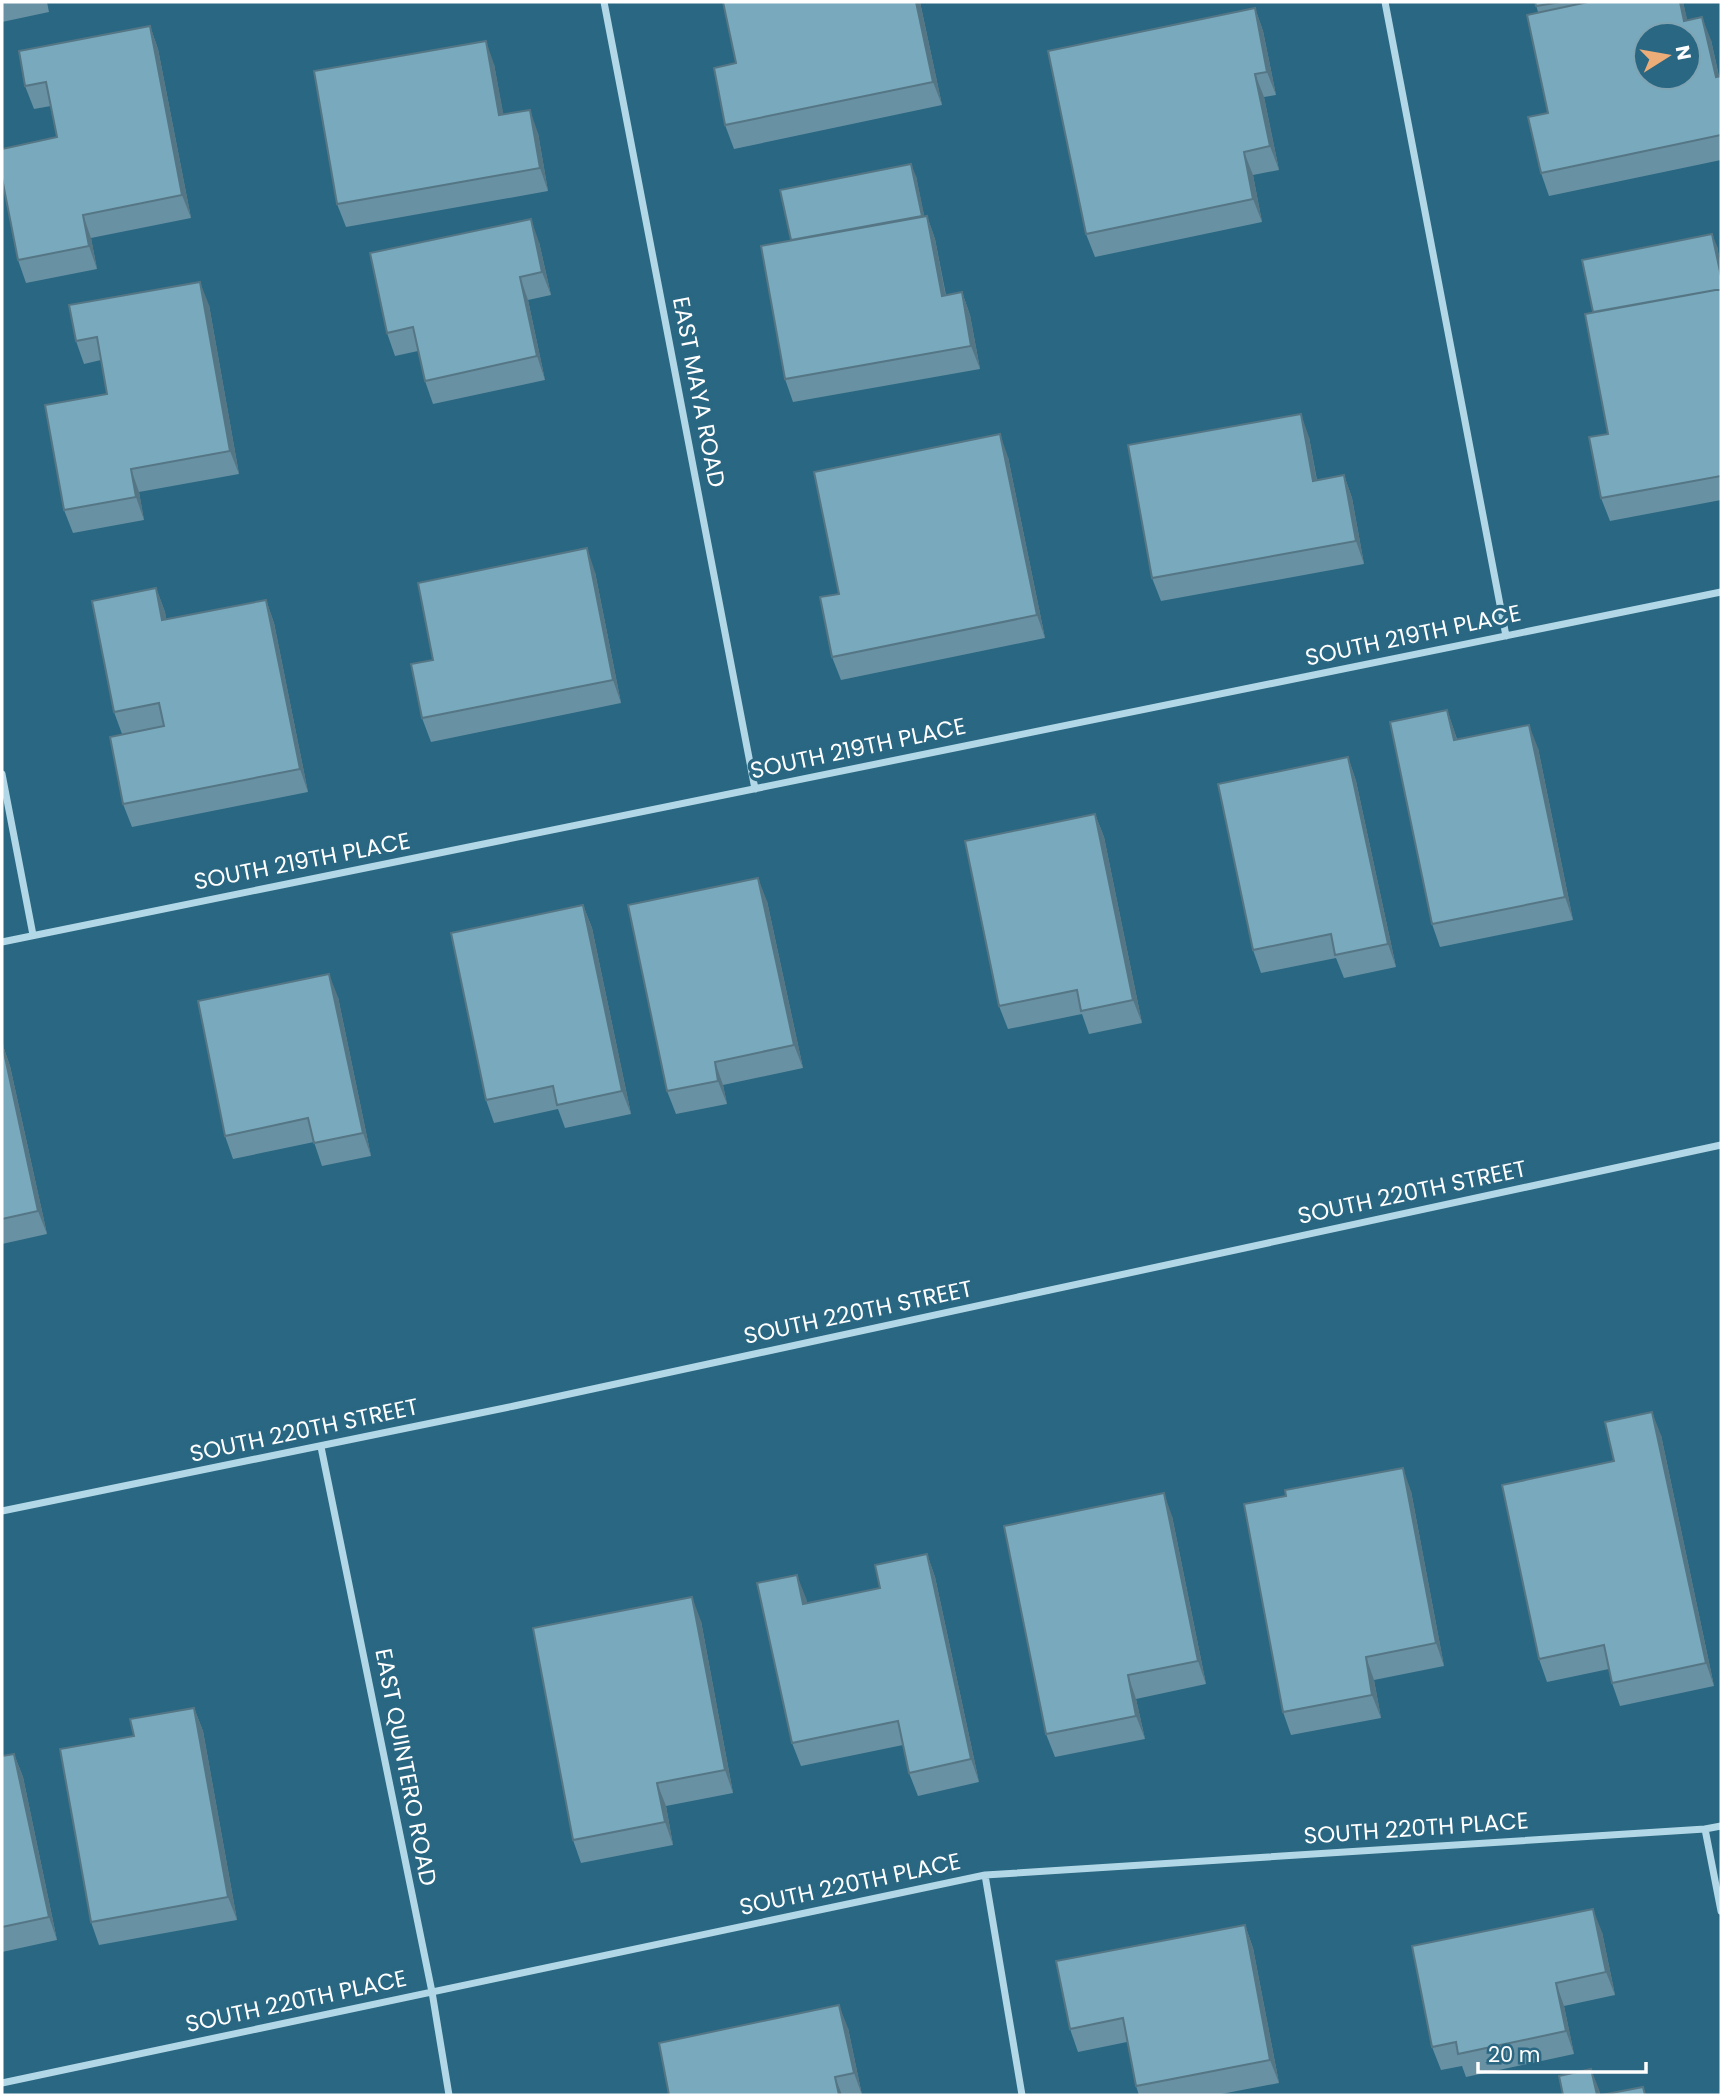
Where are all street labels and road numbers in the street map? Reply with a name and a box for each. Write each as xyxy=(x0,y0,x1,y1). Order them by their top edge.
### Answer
street label: EAST MAYA ROAD xyxy=(665,294,733,490)
street label: SOUTH 219TH PLACE xyxy=(1302,597,1524,673)
street label: SOUTH 219TH PLACE xyxy=(747,710,969,786)
street label: SOUTH 219TH PLACE xyxy=(191,824,413,898)
street label: SOUTH 220TH STREET xyxy=(1295,1152,1529,1232)
street label: SOUTH 220TH STREET xyxy=(741,1272,975,1352)
street label: SOUTH 220TH STREET xyxy=(187,1390,421,1470)
street label: EAST QUINTERO ROAD xyxy=(367,1646,445,1888)
street label: SOUTH 220TH PLACE xyxy=(1303,1804,1529,1852)
street label: SOUTH 220TH PLACE xyxy=(736,1845,964,1923)
street label: SOUTH 220TH PLACE xyxy=(182,1962,410,2040)

